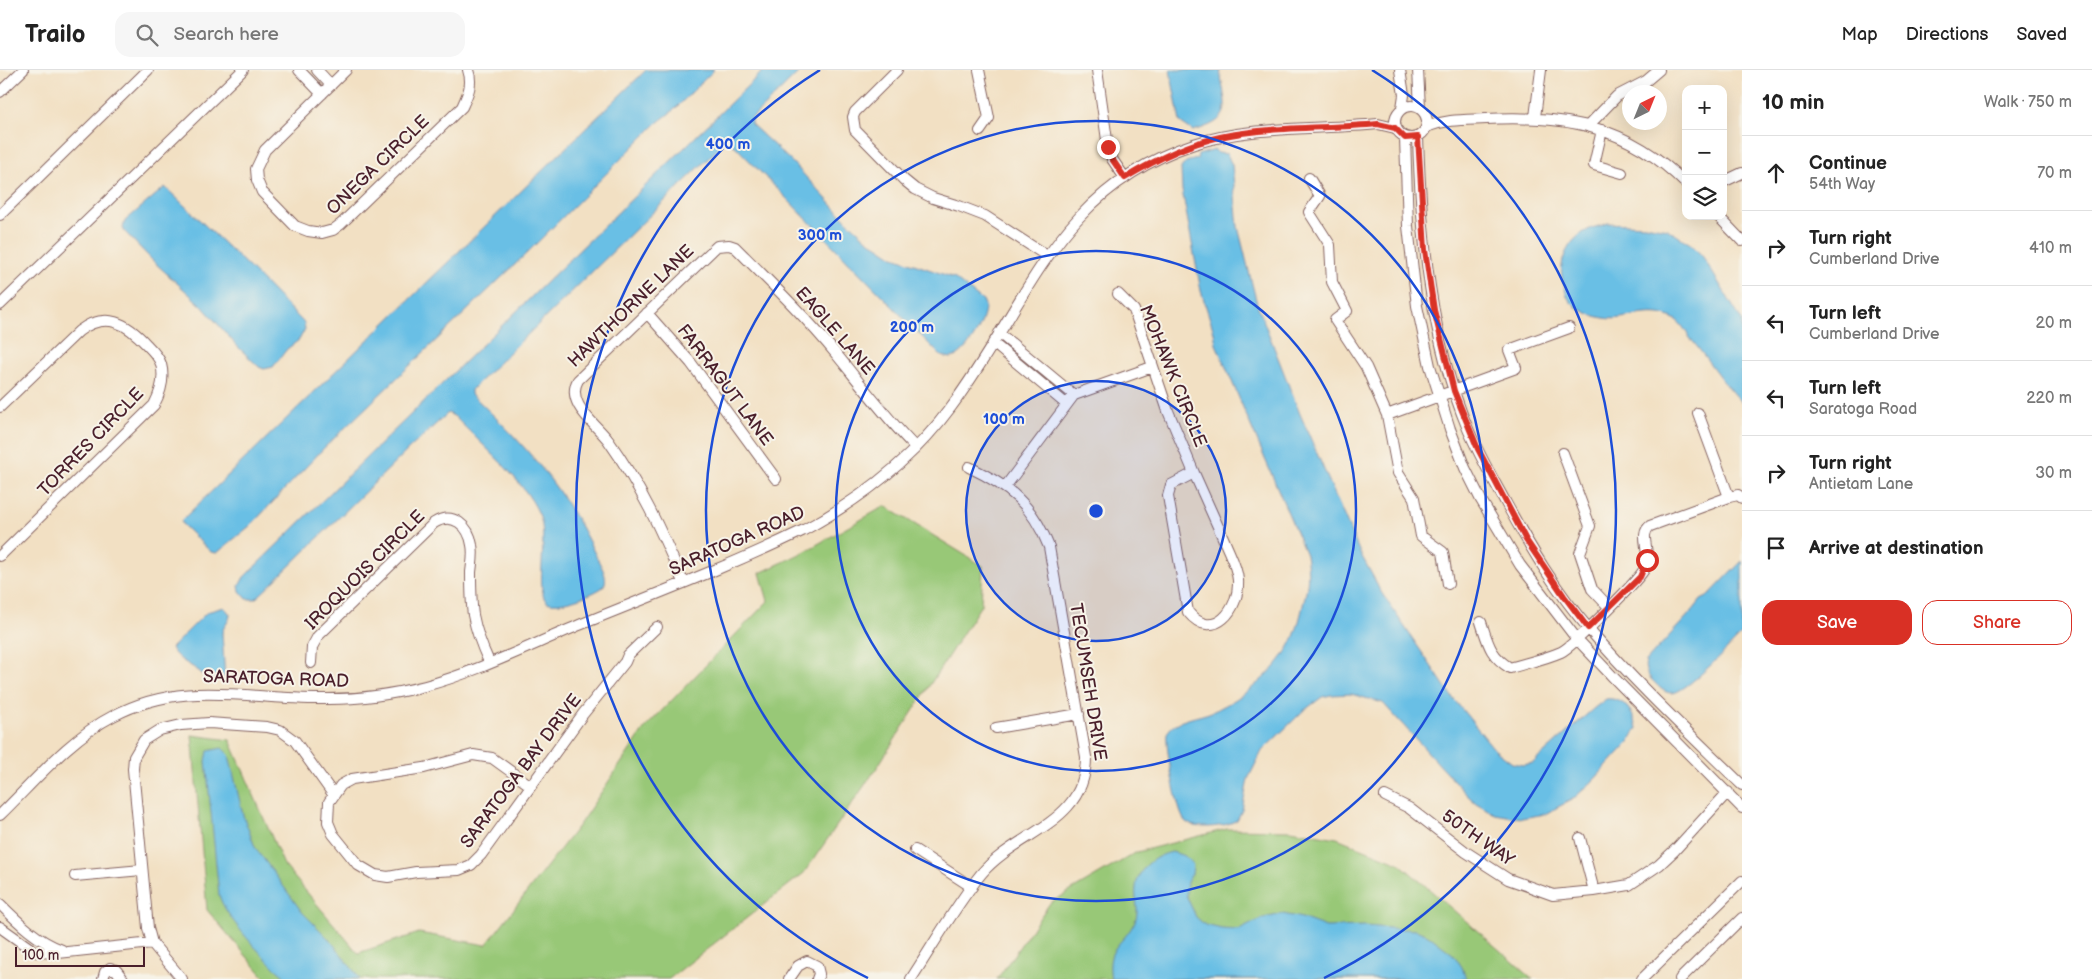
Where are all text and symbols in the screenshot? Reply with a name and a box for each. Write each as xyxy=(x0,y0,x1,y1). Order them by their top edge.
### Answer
search box xyxy=(115,12,465,57)
text: Trailo xyxy=(25,20,85,49)
icon: search xyxy=(133,21,161,49)
text: Search here xyxy=(173,23,279,46)
text: Map xyxy=(1842,24,1878,45)
text: Directions xyxy=(1906,24,1988,45)
text: Saved xyxy=(2016,24,2067,45)
north arrow xyxy=(1622,85,1667,130)
map controls xyxy=(1682,85,1727,220)
button: + xyxy=(1682,85,1727,130)
text: 10 min xyxy=(1762,90,1824,115)
text: Walk · 750 m xyxy=(1984,93,2072,112)
street label: ONEGA CIRCLE xyxy=(322,111,434,219)
button: − xyxy=(1682,130,1727,175)
text: 400 m xyxy=(706,135,750,154)
route end xyxy=(1097,136,1120,159)
text: Continue xyxy=(1809,152,1887,175)
icon: ahead xyxy=(1762,159,1790,187)
text: 70 m xyxy=(2037,164,2072,183)
button: layers xyxy=(1682,175,1727,220)
text: 54th Way xyxy=(1809,175,1875,194)
text: 300 m xyxy=(798,226,842,245)
text: Turn right xyxy=(1809,227,1892,250)
icon: right xyxy=(1762,234,1790,262)
text: 410 m xyxy=(2029,239,2072,258)
street label: HAWTHORNE LANE xyxy=(564,240,698,372)
text: Cumberland Drive xyxy=(1809,250,1940,269)
street label: EAGLE LANE xyxy=(791,283,879,379)
street label: MOHAWK CIRCLE xyxy=(1135,302,1211,450)
text: Turn left xyxy=(1809,302,1881,325)
icon: left xyxy=(1762,309,1790,337)
text: 20 m xyxy=(2036,314,2072,333)
text: 200 m xyxy=(890,318,934,337)
street label: FARRAGUT LANE xyxy=(673,320,777,450)
text: Cumberland Drive xyxy=(1809,325,1940,344)
text: Turn left xyxy=(1809,377,1881,400)
street label: TORRES CIRCLE xyxy=(34,383,148,501)
icon: left xyxy=(1762,384,1790,412)
text: 220 m xyxy=(2026,389,2072,408)
text: Saratoga Road xyxy=(1809,400,1917,419)
text: 100 m xyxy=(983,410,1025,429)
text: Turn right xyxy=(1809,452,1892,475)
icon: right xyxy=(1762,459,1790,487)
text: 30 m xyxy=(2035,464,2072,483)
text: Antietam Lane xyxy=(1809,475,1913,494)
street label: SARATOGA ROAD xyxy=(666,502,808,580)
centre of rings xyxy=(1087,502,1105,520)
street label: IROQUOIS CIRCLE xyxy=(301,506,429,634)
icon: arrive xyxy=(1762,534,1790,562)
text: Arrive at destination xyxy=(1809,537,1984,560)
route start xyxy=(1636,549,1659,572)
button: Save xyxy=(1762,600,1912,645)
button: Share xyxy=(1922,600,2072,645)
street label: TECUMSEH DRIVE xyxy=(1065,602,1111,762)
street label: SARATOGA ROAD xyxy=(203,666,349,692)
street label: SARATOGA BAY DRIVE xyxy=(456,690,586,852)
street label: 50TH WAY xyxy=(1438,805,1519,871)
scale bar xyxy=(15,944,145,967)
text: 100 m xyxy=(22,947,59,964)

